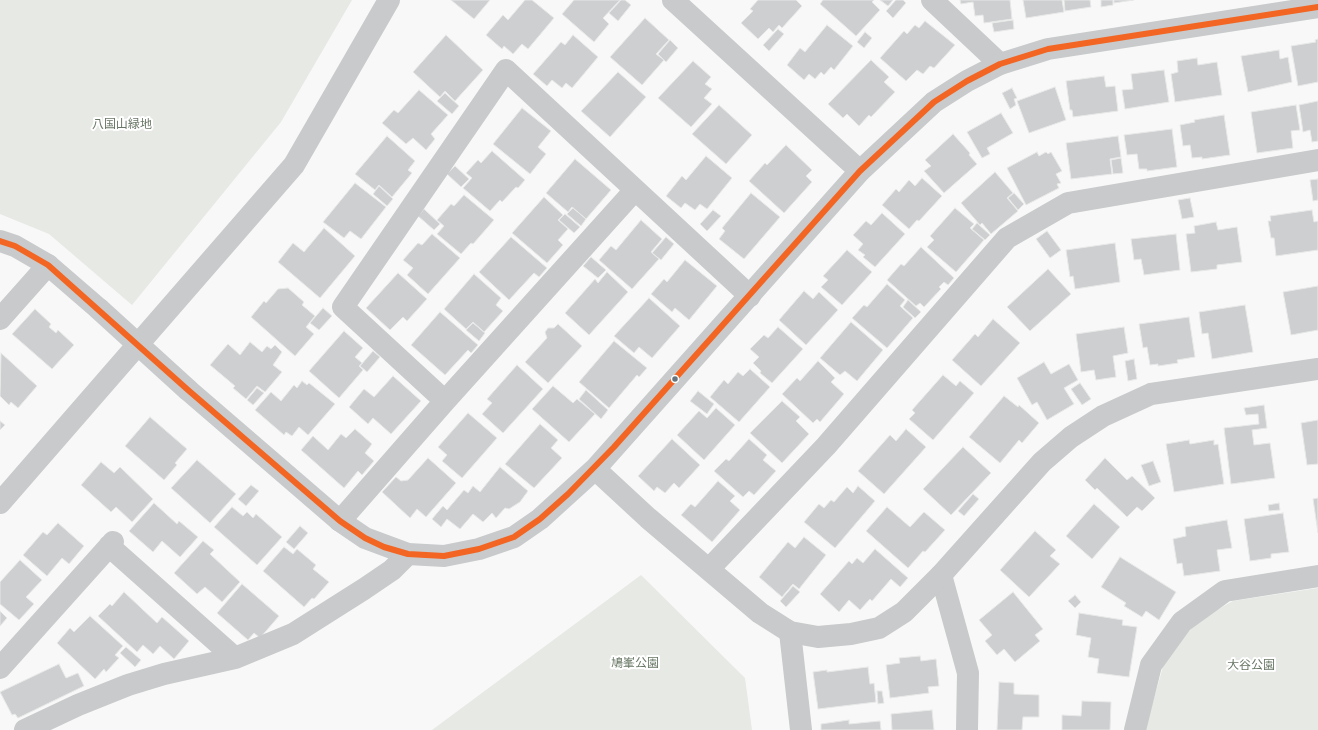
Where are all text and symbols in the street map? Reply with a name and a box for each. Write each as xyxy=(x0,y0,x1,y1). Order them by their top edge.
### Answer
park label: 八国山緑地 xyxy=(92,117,152,131)
unlabelled marker xyxy=(670,374,680,384)
park label: 鳩峯公園 xyxy=(611,656,659,670)
park label: 大谷公園 xyxy=(1227,658,1275,672)

